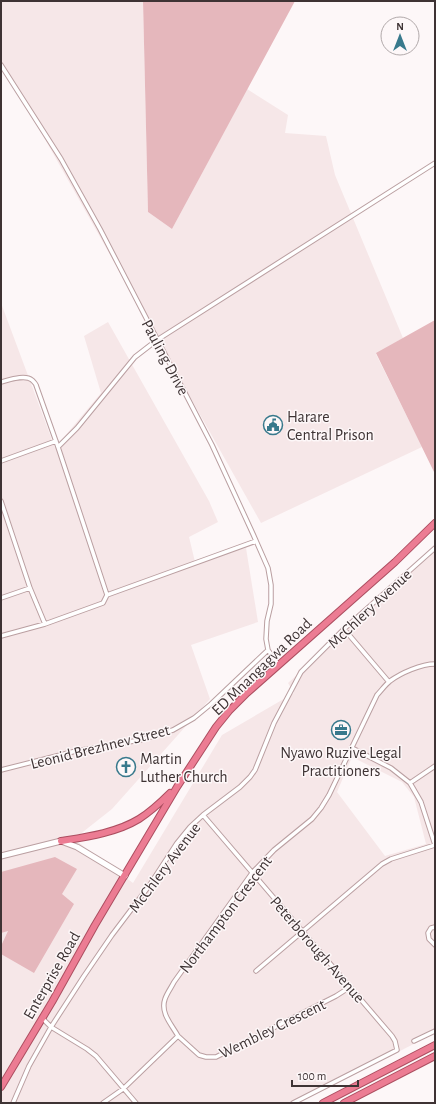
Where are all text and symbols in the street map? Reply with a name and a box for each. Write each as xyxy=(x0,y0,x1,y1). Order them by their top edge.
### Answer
north arrow xyxy=(380,16,420,56)
text: N xyxy=(396,21,404,32)
street label: Pauling Drive xyxy=(139,317,192,398)
place label: Harare Central Prison xyxy=(287,409,374,443)
public building icon: Harare Central Prison xyxy=(262,414,284,436)
street label: McChlery Avenue xyxy=(325,566,415,652)
street label: ED Mnangagwa Road xyxy=(209,615,315,718)
office icon: Nyawo Ruzive Legal Practitioners xyxy=(330,719,352,741)
street label: Leonid Brezhnev Street xyxy=(29,722,172,772)
place label: Nyawo Ruzive Legal Practitioners xyxy=(280,745,402,779)
place label: Martin Luther Church xyxy=(140,751,228,785)
church icon: Martin Luther Church xyxy=(115,756,137,778)
street label: McChlery Avenue xyxy=(126,820,204,916)
street label: Northampton Crescent xyxy=(177,853,275,976)
street label: Peterborough Avenue xyxy=(267,893,368,1006)
street label: Enterprise Road xyxy=(20,929,83,1022)
street label: Wembley Crescent xyxy=(217,996,329,1062)
scale bar xyxy=(292,1062,358,1088)
text: 100 m xyxy=(298,1070,326,1082)

